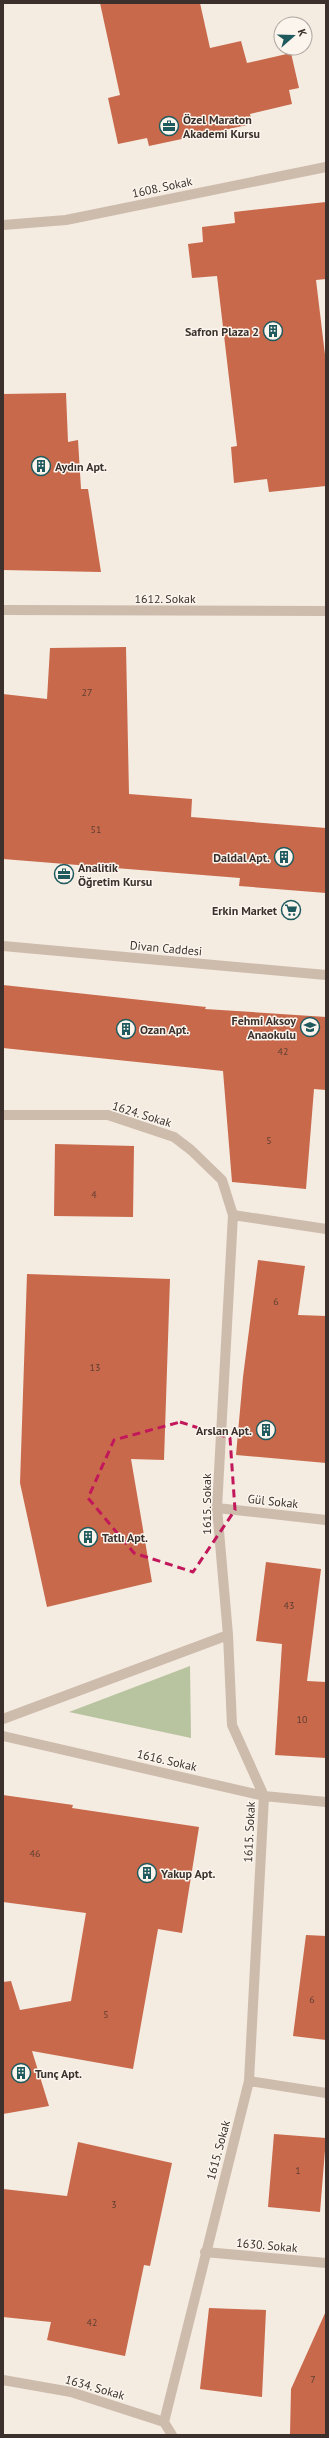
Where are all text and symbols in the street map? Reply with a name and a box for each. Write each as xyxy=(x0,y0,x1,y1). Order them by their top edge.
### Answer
north arrow xyxy=(273,16,313,56)
text: K xyxy=(295,27,310,38)
place label: Özel Maraton Akademi Kursu xyxy=(183,112,260,141)
office icon: Özel Maraton Akademi Kursu xyxy=(158,115,180,137)
street label: 1608. Sokak xyxy=(130,173,194,201)
building icon: Safron Plaza 2 xyxy=(262,320,284,342)
place label: Safron Plaza 2 xyxy=(185,324,259,339)
building icon: Aydın Apt. xyxy=(30,455,52,477)
place label: Aydın Apt. xyxy=(55,459,107,474)
street label: 1612. Sokak xyxy=(134,591,196,606)
house number: 27 xyxy=(82,686,92,699)
house number: 51 xyxy=(91,823,101,836)
building icon: Daldal Apt. xyxy=(273,846,295,868)
place label: Daldal Apt. xyxy=(213,850,270,865)
place label: Analitik Öğretim Kursu xyxy=(78,860,152,889)
office icon: Analitik Öğretim Kursu xyxy=(53,863,75,885)
supermarket icon: Erkin Market xyxy=(280,899,302,921)
place label: Erkin Market xyxy=(212,903,278,918)
street label: Divan Caddesi xyxy=(129,937,203,959)
place label: Fehmi Aksoy Anaokulu xyxy=(232,1013,296,1042)
school or university icon: Fehmi Aksoy Anaokulu xyxy=(299,1016,321,1038)
building icon: Ozan Apt. xyxy=(115,1018,137,1040)
place label: Ozan Apt. xyxy=(140,1022,189,1037)
house number: 42 xyxy=(278,1045,288,1058)
street label: 1624. Sokak xyxy=(111,1098,174,1130)
house number: 5 xyxy=(266,1134,272,1147)
house number: 4 xyxy=(91,1188,97,1201)
house number: 6 xyxy=(273,1295,279,1308)
house number: 13 xyxy=(90,1361,100,1374)
building icon: Arslan Apt. xyxy=(255,1419,277,1441)
place label: Arslan Apt. xyxy=(196,1423,252,1438)
street label: 1615. Sokak xyxy=(199,1473,214,1535)
street label: Gül Sokak xyxy=(247,1491,299,1511)
building icon: Tatlı Apt. xyxy=(77,1526,99,1548)
place label: Tatlı Apt. xyxy=(102,1530,148,1545)
house number: 43 xyxy=(284,1599,294,1612)
house number: 10 xyxy=(297,1713,308,1726)
street label: 1616. Sokak xyxy=(135,1746,199,1774)
street label: 1615. Sokak xyxy=(240,1801,258,1863)
house number: 46 xyxy=(30,1847,40,1860)
building icon: Yakup Apt. xyxy=(136,1862,158,1884)
place label: Yakup Apt. xyxy=(160,1866,216,1881)
house number: 6 xyxy=(309,1993,315,2006)
house number: 5 xyxy=(103,2008,109,2021)
building icon: Tunç Apt. xyxy=(10,2062,32,2084)
place label: Tunç Apt. xyxy=(35,2066,82,2081)
street label: 1615. Sokak xyxy=(203,2118,233,2182)
house number: 1 xyxy=(295,2164,301,2177)
house number: 3 xyxy=(111,2198,117,2211)
street label: 1630. Sokak xyxy=(236,2235,298,2255)
house number: 42 xyxy=(87,2316,97,2329)
street label: 1634. Sokak xyxy=(63,2371,127,2403)
house number: 7 xyxy=(310,2373,316,2386)

